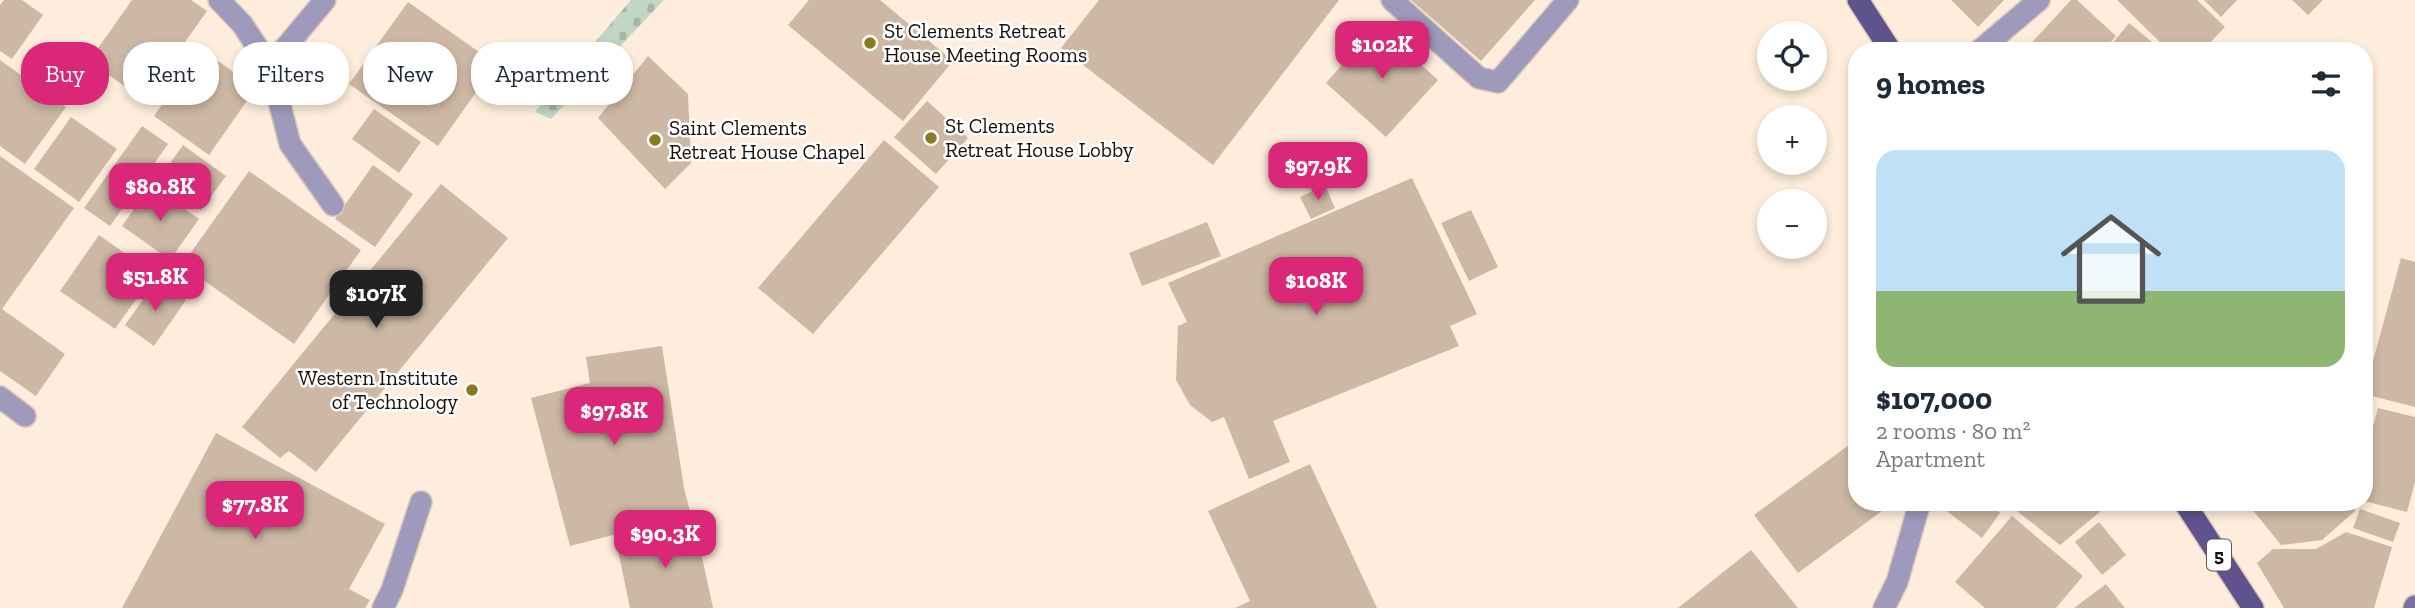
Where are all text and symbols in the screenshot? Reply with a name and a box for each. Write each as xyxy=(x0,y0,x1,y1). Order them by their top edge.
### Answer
place label: St Clements Retreat House Meeting Rooms xyxy=(884,18,1087,67)
map controls xyxy=(1757,21,1827,259)
button: locate xyxy=(1757,21,1827,91)
pin: $102K xyxy=(1333,22,1431,81)
text: $102K xyxy=(1351,30,1413,58)
marker: St Clements Retreat House Meeting Rooms xyxy=(862,35,878,51)
chip: Buy xyxy=(21,42,109,105)
chip: Rent xyxy=(123,42,219,105)
chip: Filters xyxy=(233,42,349,105)
chip: New xyxy=(363,42,457,105)
chip: Apartment xyxy=(471,42,633,105)
icon: filters xyxy=(2307,65,2345,103)
text: 9 homes xyxy=(1876,66,1985,102)
button: + xyxy=(1757,105,1827,175)
place label: St Clements Retreat House Lobby xyxy=(945,113,1134,162)
place label: Saint Clements Retreat House Chapel xyxy=(669,115,865,164)
marker: St Clements Retreat House Lobby xyxy=(923,130,939,146)
marker: Saint Clements Retreat House Chapel xyxy=(647,132,663,148)
pin: $97.9K xyxy=(1261,142,1375,202)
text: $97.9K xyxy=(1284,151,1352,179)
pin: $80.8K xyxy=(103,164,217,223)
text: $80.8K xyxy=(125,172,195,200)
button: − xyxy=(1757,189,1827,259)
icon: home xyxy=(2048,196,2174,322)
pin: $51.8K xyxy=(98,254,212,313)
pin: $108K xyxy=(1267,258,1365,317)
text: $51.8K xyxy=(122,262,188,290)
text: $108K xyxy=(1285,266,1347,294)
pin: $107K xyxy=(327,270,425,330)
text: $107K xyxy=(346,279,406,307)
place label: Western Institute of Technology xyxy=(298,365,458,414)
text: $107,000 xyxy=(1876,381,1992,417)
marker: Western Institute of Technology xyxy=(464,382,480,398)
pin: $97.8K xyxy=(557,388,671,447)
text: $97.8K xyxy=(580,396,648,424)
text: 2 rooms · 80 m² xyxy=(1876,417,2030,445)
text: Apartment xyxy=(1876,445,1985,473)
pin: $77.8K xyxy=(198,482,312,541)
text: $77.8K xyxy=(222,490,288,518)
pin: $90.3K xyxy=(608,510,722,570)
text: $90.3K xyxy=(630,519,700,547)
road number: 5 xyxy=(2207,540,2231,570)

